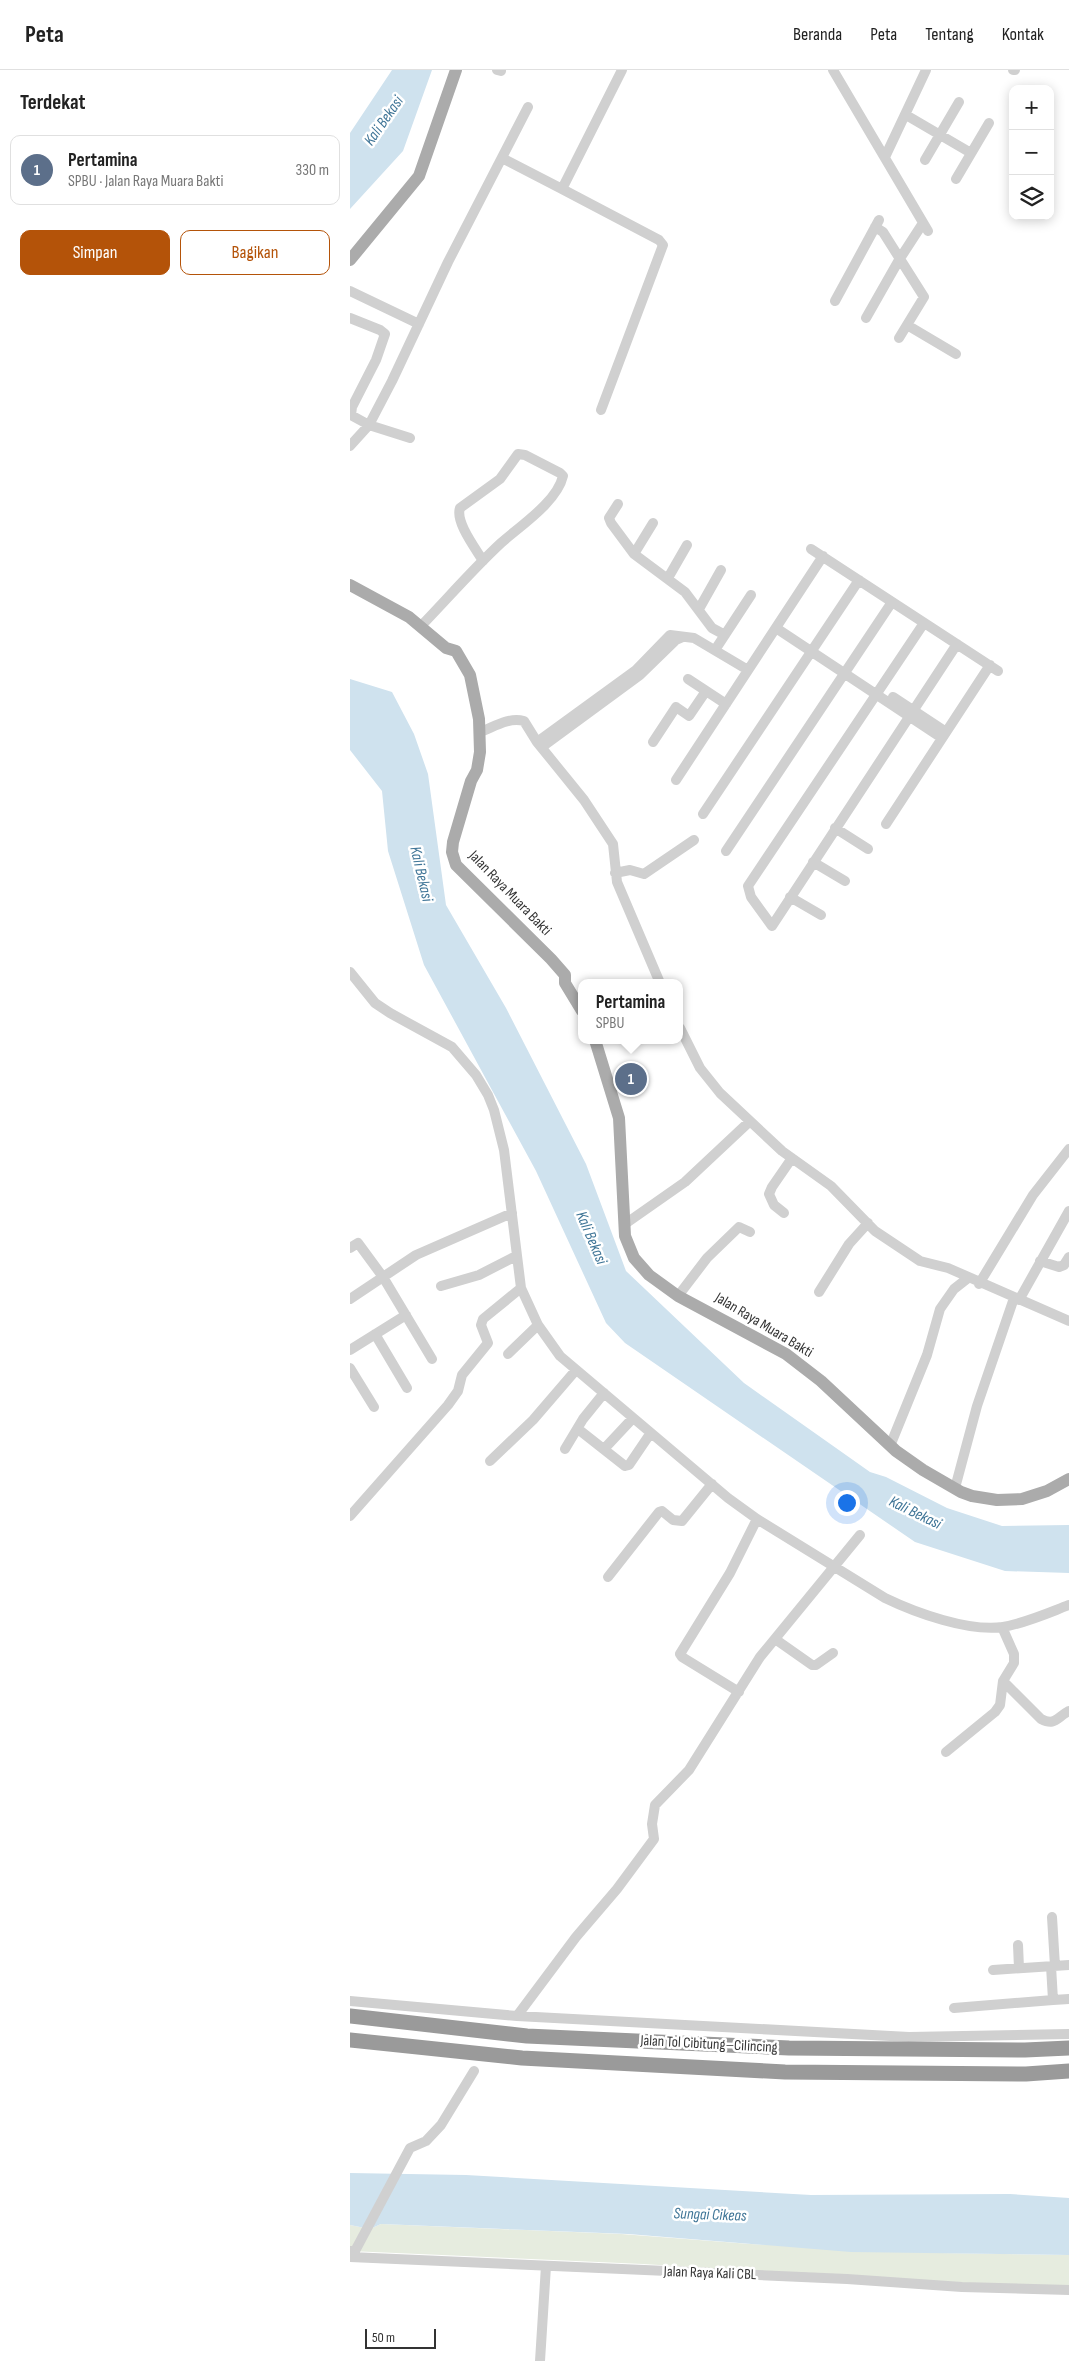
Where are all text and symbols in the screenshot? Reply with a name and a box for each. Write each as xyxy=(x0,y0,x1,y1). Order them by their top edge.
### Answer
text: Peta xyxy=(25,20,64,49)
text: Beranda xyxy=(793,24,842,45)
text: Peta xyxy=(870,24,897,45)
text: Tentang xyxy=(925,24,974,45)
text: Kontak xyxy=(1002,24,1044,45)
map controls xyxy=(1009,85,1054,220)
button: + xyxy=(1009,85,1054,130)
text: Terdekat xyxy=(20,90,86,115)
water label: Kali Bekasi xyxy=(360,92,408,149)
button: − xyxy=(1009,130,1054,175)
text: Pertamina xyxy=(68,149,138,172)
text: 1 xyxy=(34,161,40,180)
text: 330 m xyxy=(296,161,329,180)
text: SPBU · Jalan Raya Muara Bakti xyxy=(68,172,223,191)
button: layers xyxy=(1009,175,1054,220)
button: Simpan xyxy=(20,230,170,275)
button: Bagikan xyxy=(180,230,330,275)
water label: Kali Bekasi xyxy=(405,845,437,904)
street label: Jalan Raya Muara Bakti xyxy=(464,846,556,940)
popup xyxy=(578,979,683,1044)
text: Pertamina xyxy=(596,991,665,1014)
text: SPBU xyxy=(596,1014,624,1033)
pin: 1 xyxy=(615,1060,647,1098)
water label: Kali Bekasi xyxy=(571,1209,611,1268)
street label: Jalan Raya Muara Bakti xyxy=(711,1288,817,1362)
your location xyxy=(834,1490,860,1516)
water label: Kali Bekasi xyxy=(886,1492,945,1534)
street label: Jalan Tol Cibitung–Cilincing xyxy=(639,2031,778,2057)
water label: Sungai Cikeas xyxy=(673,2204,747,2226)
street label: Jalan Raya Kali CBL xyxy=(662,2262,757,2284)
scale bar xyxy=(365,2326,436,2349)
text: 50 m xyxy=(372,2329,395,2346)

